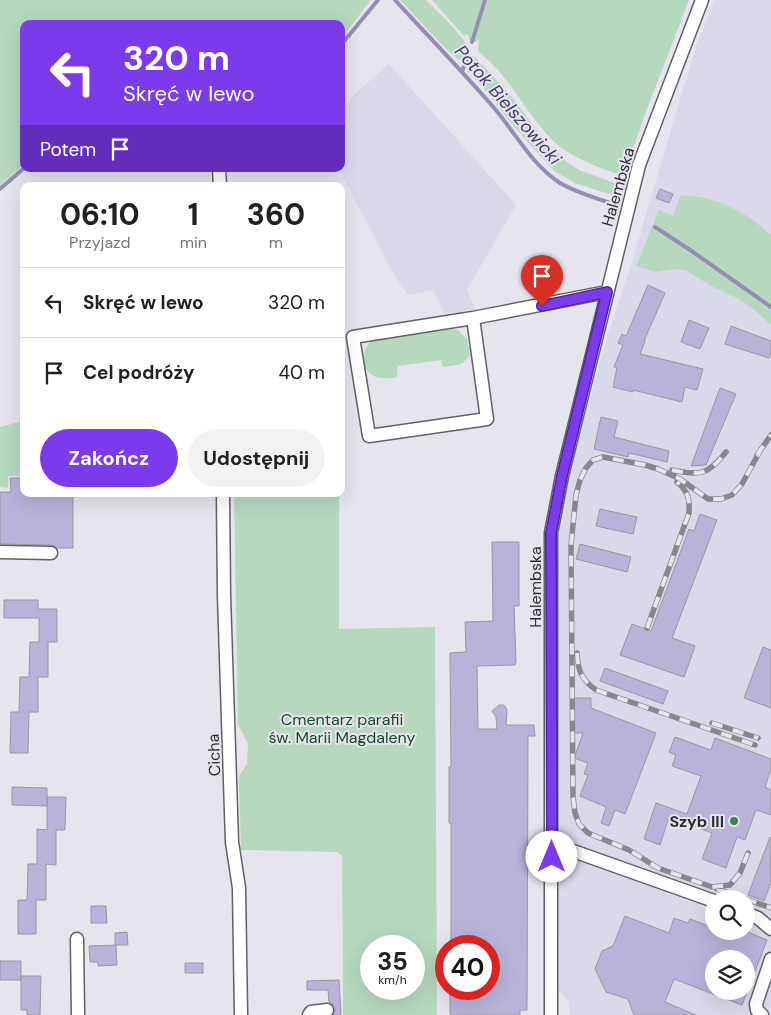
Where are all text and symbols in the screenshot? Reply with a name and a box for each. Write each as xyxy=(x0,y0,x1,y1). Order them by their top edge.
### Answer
text: 320 m xyxy=(123,35,230,81)
icon: left xyxy=(40,40,105,105)
water label: Potok Bielszowicki xyxy=(449,40,567,171)
text: Skręć w lewo xyxy=(123,79,255,108)
icon: arrive xyxy=(106,135,134,163)
text: Potem xyxy=(40,137,96,162)
street label: Halembska xyxy=(597,145,639,229)
text: 06:10 xyxy=(60,195,140,234)
text: 1 xyxy=(188,195,199,234)
text: 360 xyxy=(247,195,305,234)
text: Przyjazd xyxy=(69,232,131,253)
text: min xyxy=(180,232,207,253)
text: m xyxy=(269,232,283,253)
pin xyxy=(521,255,563,306)
icon: arrive xyxy=(528,262,556,290)
icon: left xyxy=(40,289,68,317)
text: Skręć w lewo xyxy=(83,290,204,315)
text: 320 m xyxy=(268,290,325,315)
icon: arrive xyxy=(40,359,68,387)
text: Cel podróży xyxy=(83,360,194,385)
text: 40 m xyxy=(278,360,325,385)
button: Zakończ xyxy=(40,429,178,487)
button: Udostępnij xyxy=(188,429,325,487)
street label: Halembska xyxy=(525,546,546,628)
park label: Cmentarz parafii św. Marii Magdaleny xyxy=(269,709,416,748)
street label: Cicha xyxy=(203,733,225,777)
place label: Szyb III xyxy=(670,811,724,832)
marker: Szyb III xyxy=(728,815,740,827)
position arrow xyxy=(525,830,577,882)
map controls xyxy=(705,890,755,1000)
button: search xyxy=(705,890,755,940)
speed limit sign: 40 xyxy=(435,935,500,1000)
text: 35 xyxy=(377,945,408,978)
button: layers xyxy=(705,950,755,1000)
text: km/h xyxy=(378,972,407,988)

